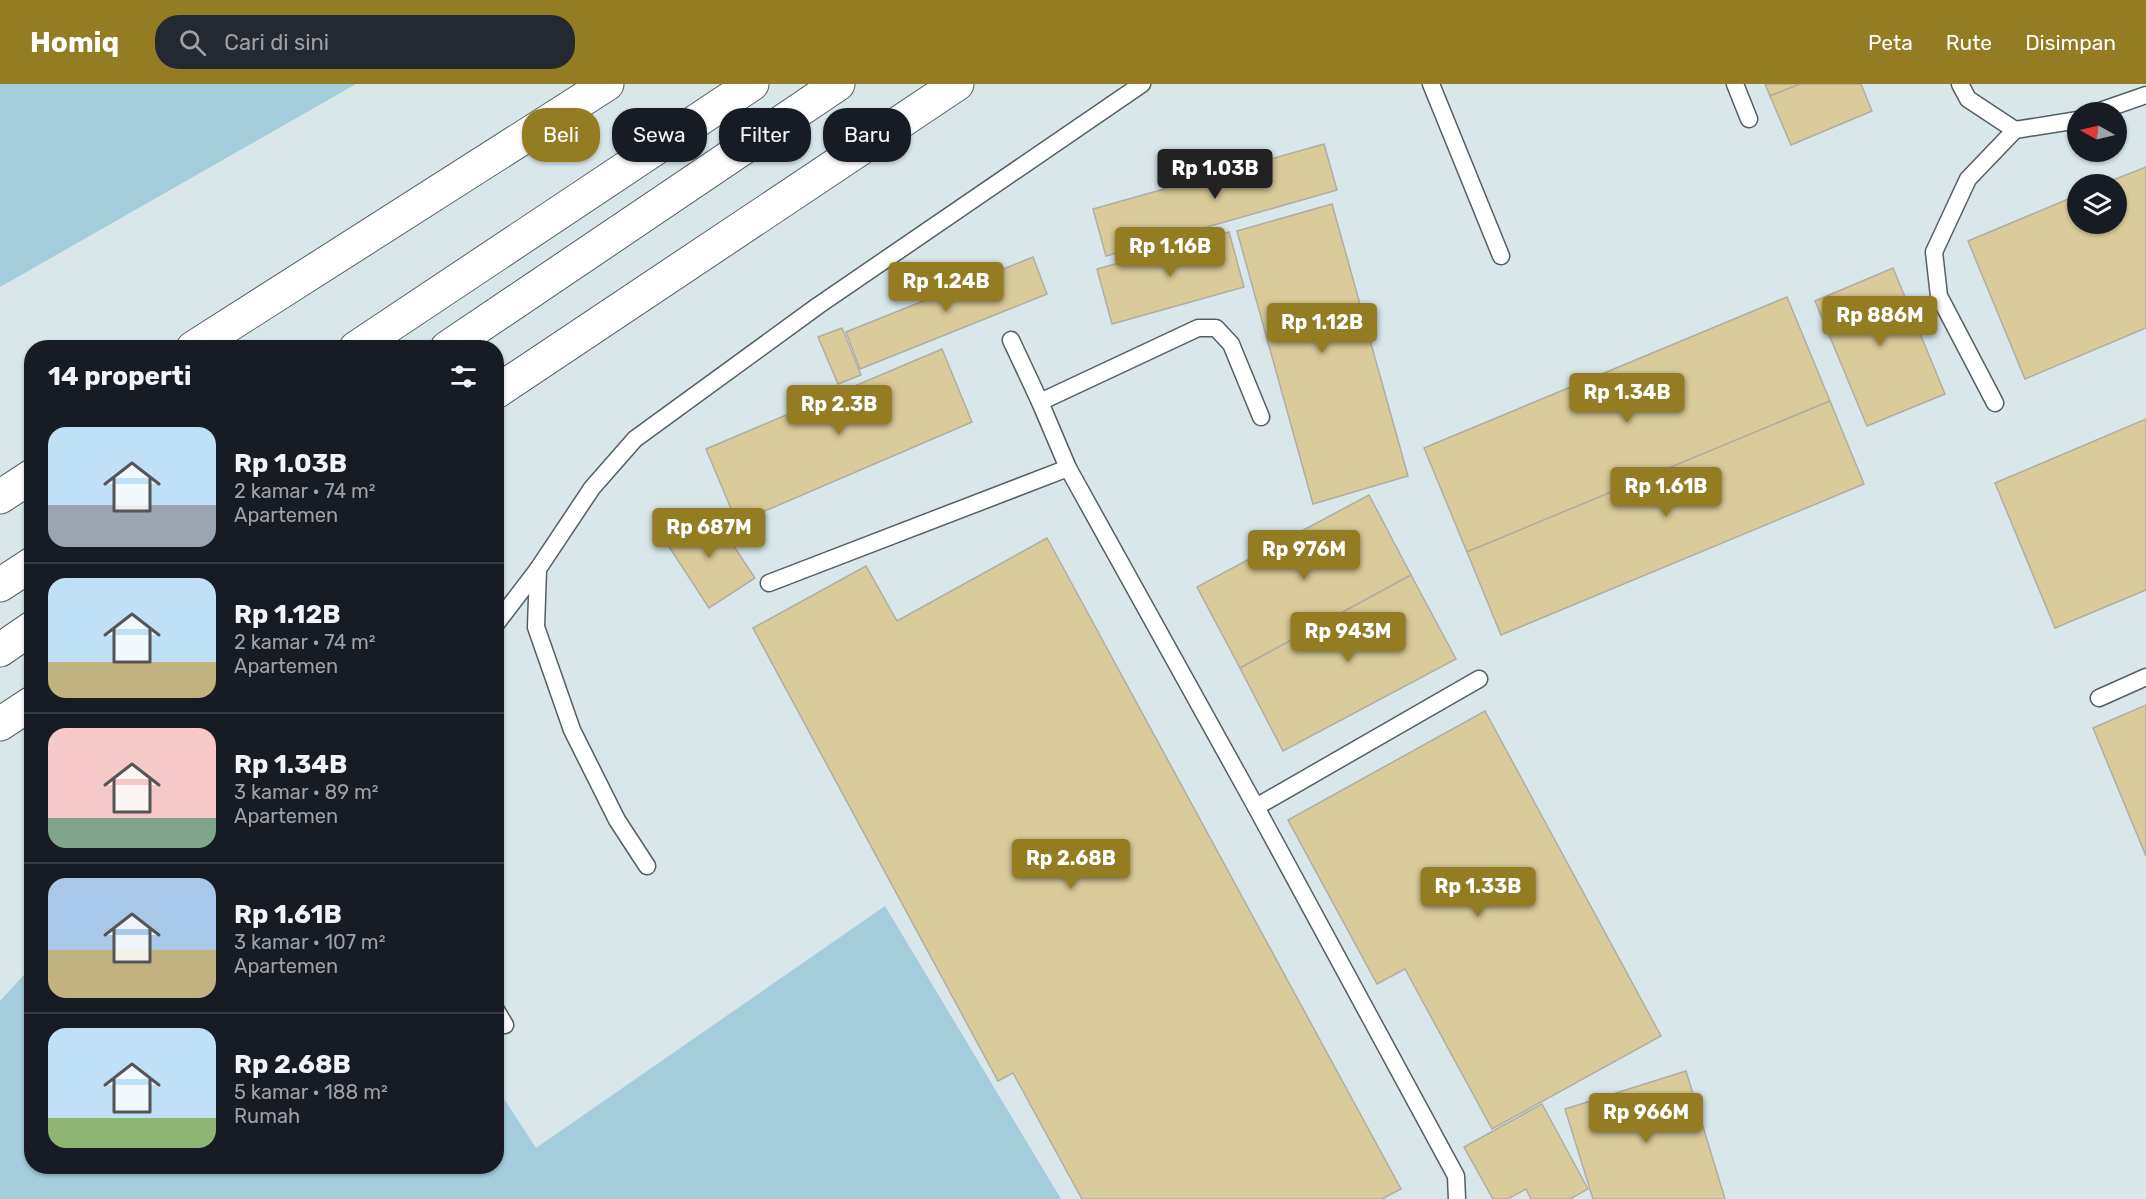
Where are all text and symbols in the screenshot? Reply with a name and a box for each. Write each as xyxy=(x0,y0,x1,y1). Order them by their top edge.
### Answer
search box xyxy=(155,15,575,69)
text: Homiq xyxy=(30,26,119,59)
icon: search xyxy=(176,26,209,59)
text: Cari di sini xyxy=(224,29,329,56)
text: Peta xyxy=(1868,30,1913,55)
text: Rute xyxy=(1946,30,1992,55)
text: Disimpan xyxy=(2025,30,2116,55)
north arrow xyxy=(2067,102,2127,162)
map controls xyxy=(2067,102,2127,234)
chip: Beli xyxy=(522,108,600,162)
chip: Sewa xyxy=(612,108,707,162)
chip: Filter xyxy=(719,108,811,162)
chip: Baru xyxy=(823,108,911,162)
pin: Rp 1.03B xyxy=(1153,149,1277,200)
text: Rp 1.03B xyxy=(1171,156,1259,180)
button: layers xyxy=(2067,174,2127,234)
pin: Rp 1.16B xyxy=(1108,227,1232,278)
text: Rp 1.16B xyxy=(1129,234,1211,258)
pin: Rp 1.24B xyxy=(884,262,1008,313)
text: Rp 1.24B xyxy=(903,269,989,293)
pin: Rp 886M xyxy=(1825,296,1935,347)
pin: Rp 1.12B xyxy=(1260,303,1384,354)
text: Rp 886M xyxy=(1836,303,1924,327)
text: Rp 1.12B xyxy=(1281,310,1363,334)
icon: filters xyxy=(447,360,480,393)
text: 14 properti xyxy=(48,361,191,392)
pin: Rp 1.34B xyxy=(1565,373,1689,424)
text: Rp 1.34B xyxy=(1583,380,1671,404)
pin: Rp 2.3B xyxy=(784,385,894,436)
text: Rp 2.3B xyxy=(801,392,877,416)
text: Rp 1.03B xyxy=(234,448,347,479)
icon: home xyxy=(96,451,168,523)
pin: Rp 1.61B xyxy=(1604,467,1728,518)
text: Rp 1.61B xyxy=(1625,474,1707,498)
text: 2 kamar · 74 m² xyxy=(234,479,376,503)
text: Apartemen xyxy=(234,503,338,527)
pin: Rp 687M xyxy=(654,508,764,559)
text: Rp 687M xyxy=(666,515,752,539)
pin: Rp 976M xyxy=(1249,530,1359,581)
text: Rp 976M xyxy=(1262,537,1346,561)
text: Rp 1.12B xyxy=(234,599,341,630)
icon: home xyxy=(96,602,168,674)
pin: Rp 943M xyxy=(1293,612,1403,663)
text: Rp 943M xyxy=(1305,619,1391,643)
text: 2 kamar · 74 m² xyxy=(234,630,376,654)
text: Apartemen xyxy=(234,654,338,678)
text: Rp 1.34B xyxy=(234,749,347,780)
icon: home xyxy=(96,752,168,824)
text: 3 kamar · 89 m² xyxy=(234,780,379,804)
text: Apartemen xyxy=(234,804,338,828)
pin: Rp 2.68B xyxy=(1009,839,1133,890)
text: Rp 2.68B xyxy=(1026,846,1116,870)
pin: Rp 1.33B xyxy=(1416,867,1540,918)
text: Rp 1.33B xyxy=(1435,874,1521,898)
text: Rp 1.61B xyxy=(234,899,342,930)
icon: home xyxy=(96,902,168,974)
text: 3 kamar · 107 m² xyxy=(234,930,385,954)
text: Apartemen xyxy=(234,954,338,978)
text: Rp 2.68B xyxy=(234,1049,351,1080)
icon: home xyxy=(96,1052,168,1124)
text: 5 kamar · 188 m² xyxy=(234,1080,388,1104)
pin: Rp 966M xyxy=(1591,1093,1701,1144)
text: Rp 966M xyxy=(1603,1100,1689,1124)
text: Rumah xyxy=(234,1104,300,1128)

